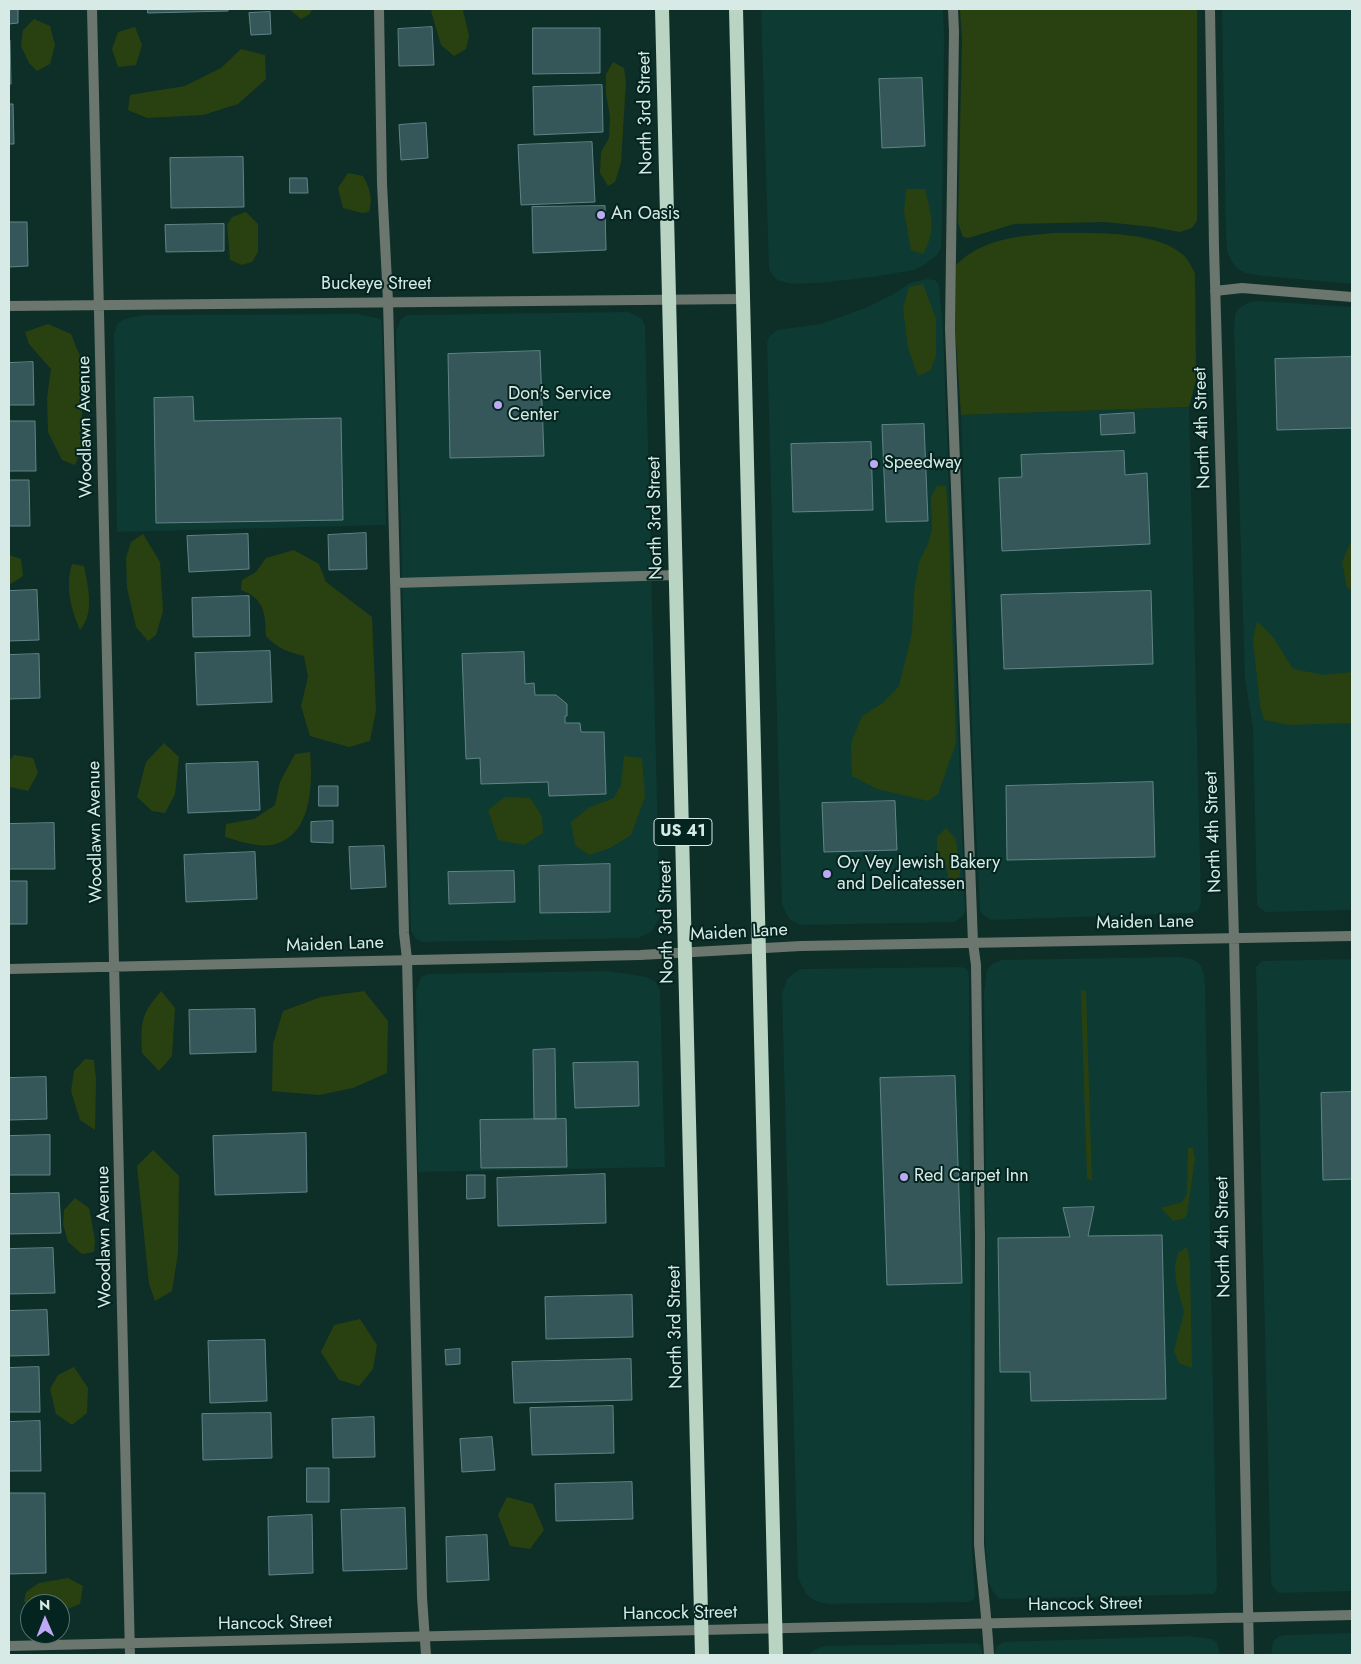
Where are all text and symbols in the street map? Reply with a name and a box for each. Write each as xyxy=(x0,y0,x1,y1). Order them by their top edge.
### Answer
street label: North 3rd Street xyxy=(634,51,658,175)
place label: An Oasis xyxy=(611,204,680,226)
marker: An Oasis xyxy=(595,209,607,221)
street label: Buckeye Street xyxy=(321,274,431,296)
street label: Woodlawn Avenue xyxy=(74,356,98,498)
street label: North 4th Street xyxy=(1190,367,1216,489)
place label: Don's Service Center xyxy=(508,384,611,426)
marker: Don's Service Center xyxy=(492,399,504,411)
place label: Speedway xyxy=(884,453,962,475)
street label: North 3rd Street xyxy=(644,456,668,580)
marker: Speedway xyxy=(868,458,880,470)
street label: Woodlawn Avenue xyxy=(84,761,108,903)
street label: North 4th Street xyxy=(1201,771,1227,893)
road number: US 41 xyxy=(654,819,712,846)
place label: Oy Vey Jewish Bakery and Delicatessen xyxy=(837,853,1000,896)
street label: North 3rd Street xyxy=(655,860,679,984)
marker: Oy Vey Jewish Bakery and Delicatessen xyxy=(821,868,833,880)
street label: Maiden Lane xyxy=(1096,911,1194,935)
street label: Maiden Lane xyxy=(690,920,788,946)
street label: Maiden Lane xyxy=(286,933,384,957)
street label: Woodlawn Avenue xyxy=(93,1166,117,1308)
place label: Red Carpet Inn xyxy=(914,1166,1029,1188)
marker: Red Carpet Inn xyxy=(898,1171,910,1183)
street label: North 4th Street xyxy=(1212,1176,1236,1298)
street label: North 3rd Street xyxy=(664,1265,688,1389)
street label: Hancock Street xyxy=(1028,1593,1142,1617)
north arrow xyxy=(20,1594,70,1644)
text: N xyxy=(39,1595,50,1615)
street label: Hancock Street xyxy=(623,1602,737,1626)
street label: Hancock Street xyxy=(218,1612,332,1636)

